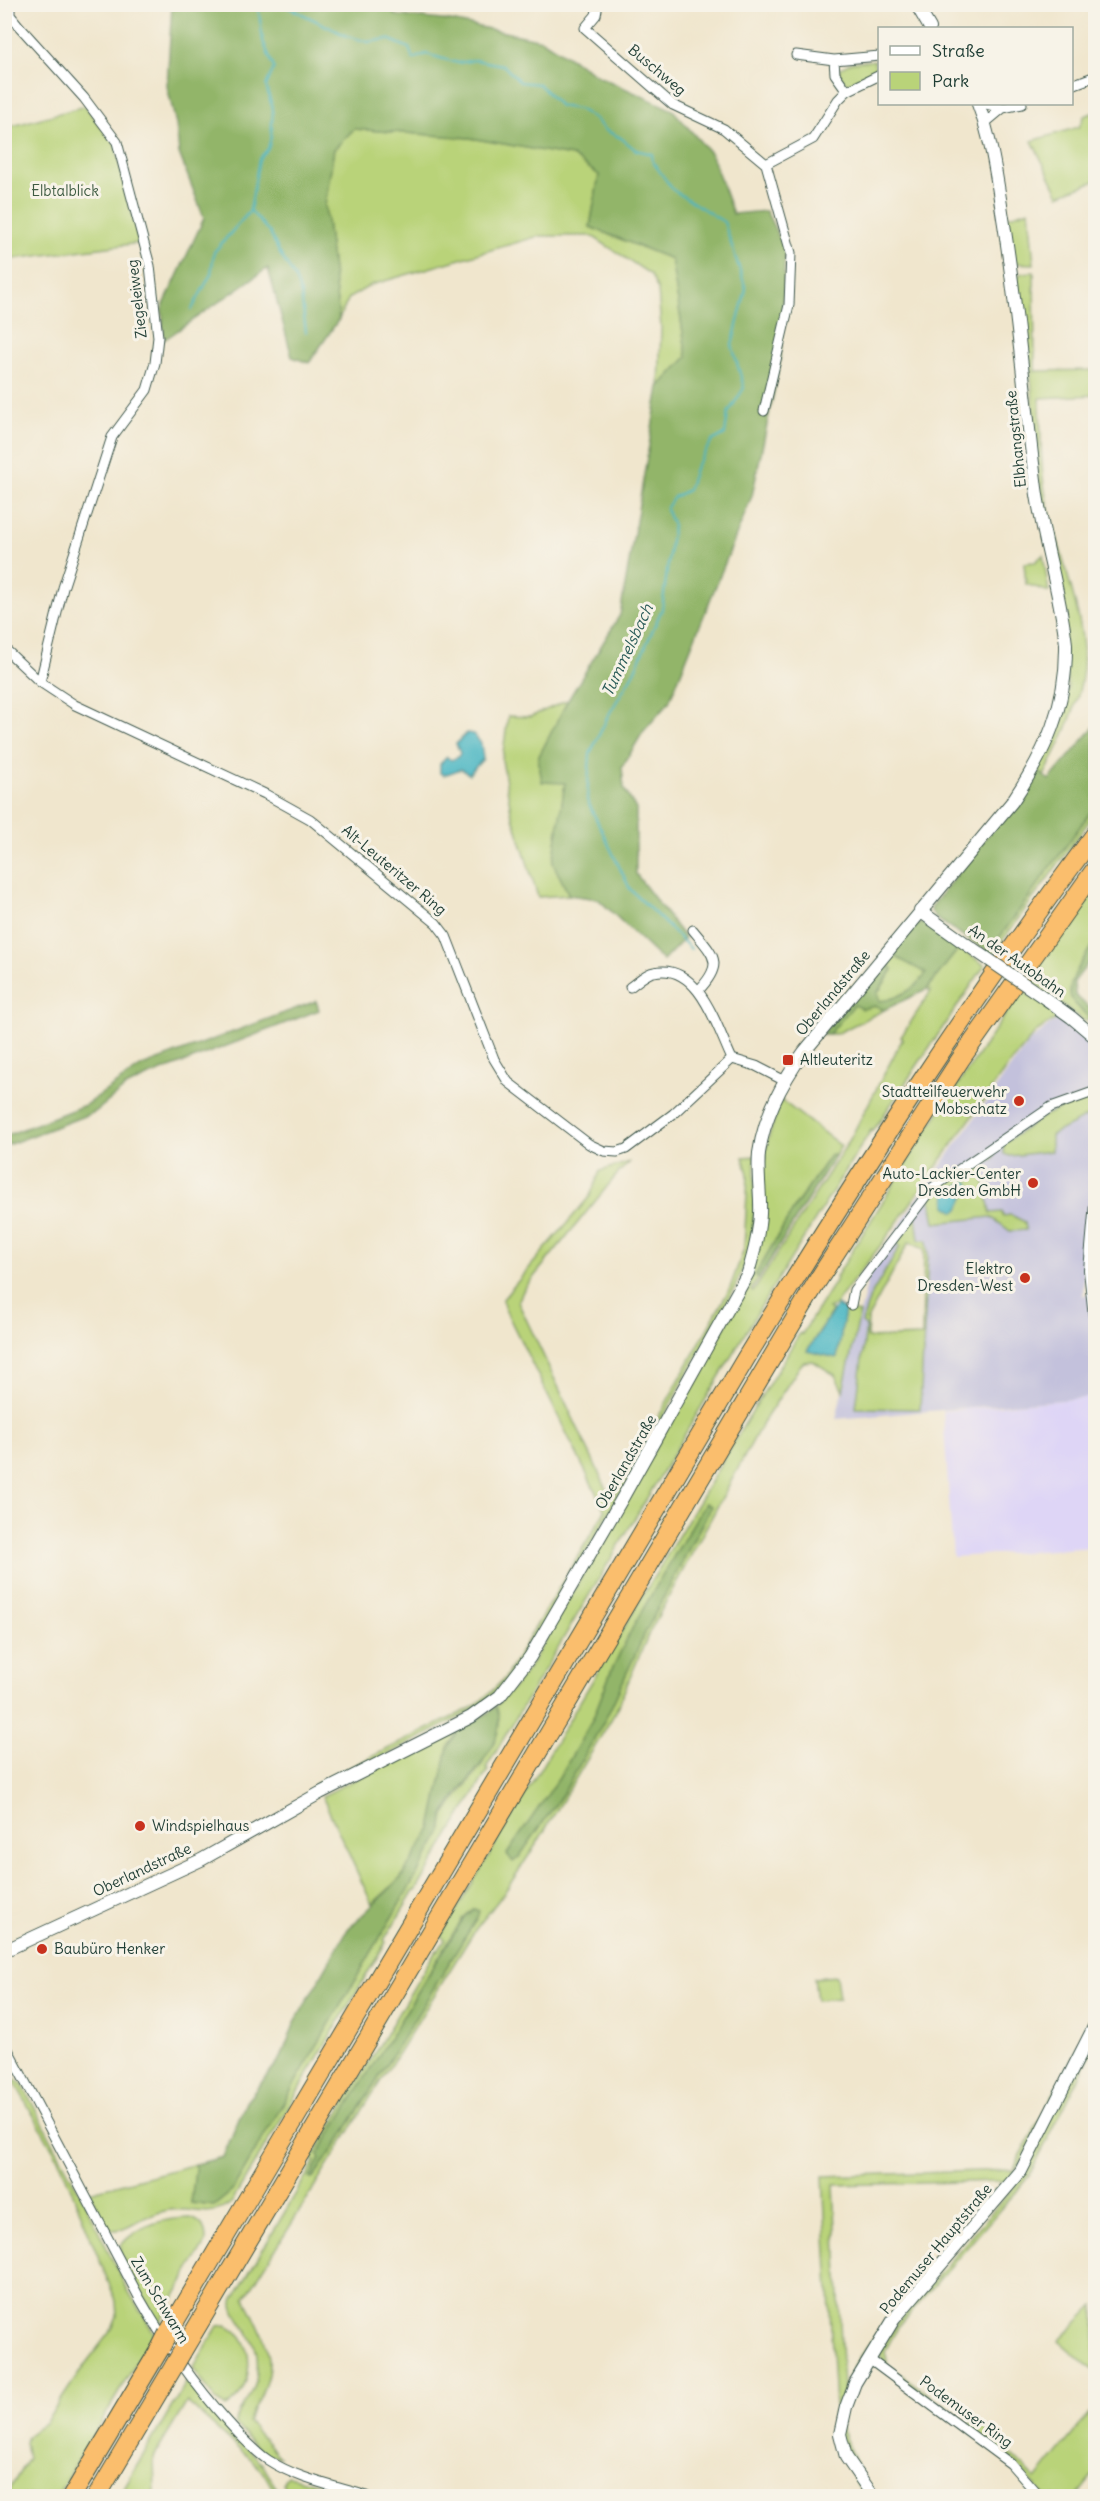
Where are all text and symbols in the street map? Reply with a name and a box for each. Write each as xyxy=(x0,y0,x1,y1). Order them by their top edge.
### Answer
legend xyxy=(878,27,1073,105)
text: Straße xyxy=(932,39,985,62)
street label: Buschweg xyxy=(624,40,690,99)
text: Park xyxy=(932,69,969,92)
park label: Elbtalblick xyxy=(31,181,99,200)
street label: Ziegeleiweg xyxy=(122,258,151,340)
street label: Elbhangstraße xyxy=(1001,390,1030,488)
water label: Tummelsbach xyxy=(597,600,657,699)
street label: Alt-Leuteritzer Ring xyxy=(338,820,451,919)
street label: An der Autobahn xyxy=(965,920,1070,1001)
street label: Oberlandstraße xyxy=(791,946,874,1039)
place label: Altleuteritz xyxy=(800,1050,873,1069)
marker: Altleuteritz xyxy=(781,1053,795,1067)
place label: Stadtteilfeuerwehr Mobschatz xyxy=(882,1082,1007,1118)
marker: Stadtteilfeuerwehr Mobschatz xyxy=(1012,1094,1026,1108)
place label: Auto-Lackier-Center Dresden GmbH xyxy=(883,1164,1021,1200)
marker: Auto-Lackier-Center Dresden GmbH xyxy=(1026,1176,1040,1190)
place label: Elektro Dresden-West xyxy=(917,1259,1013,1295)
marker: Elektro Dresden-West xyxy=(1018,1271,1032,1285)
street label: Oberlandstraße xyxy=(591,1411,660,1512)
place label: Windspielhaus xyxy=(152,1816,250,1835)
marker: Windspielhaus xyxy=(133,1819,147,1833)
street label: Oberlandstraße xyxy=(90,1839,194,1901)
place label: Baubüro Henker xyxy=(54,1939,165,1958)
marker: Baubüro Henker xyxy=(35,1942,49,1956)
street label: Podemuser Hauptstraße xyxy=(875,2180,996,2318)
street label: Zum Schwarm xyxy=(127,2253,194,2347)
street label: Podemuser Ring xyxy=(916,2371,1017,2452)

